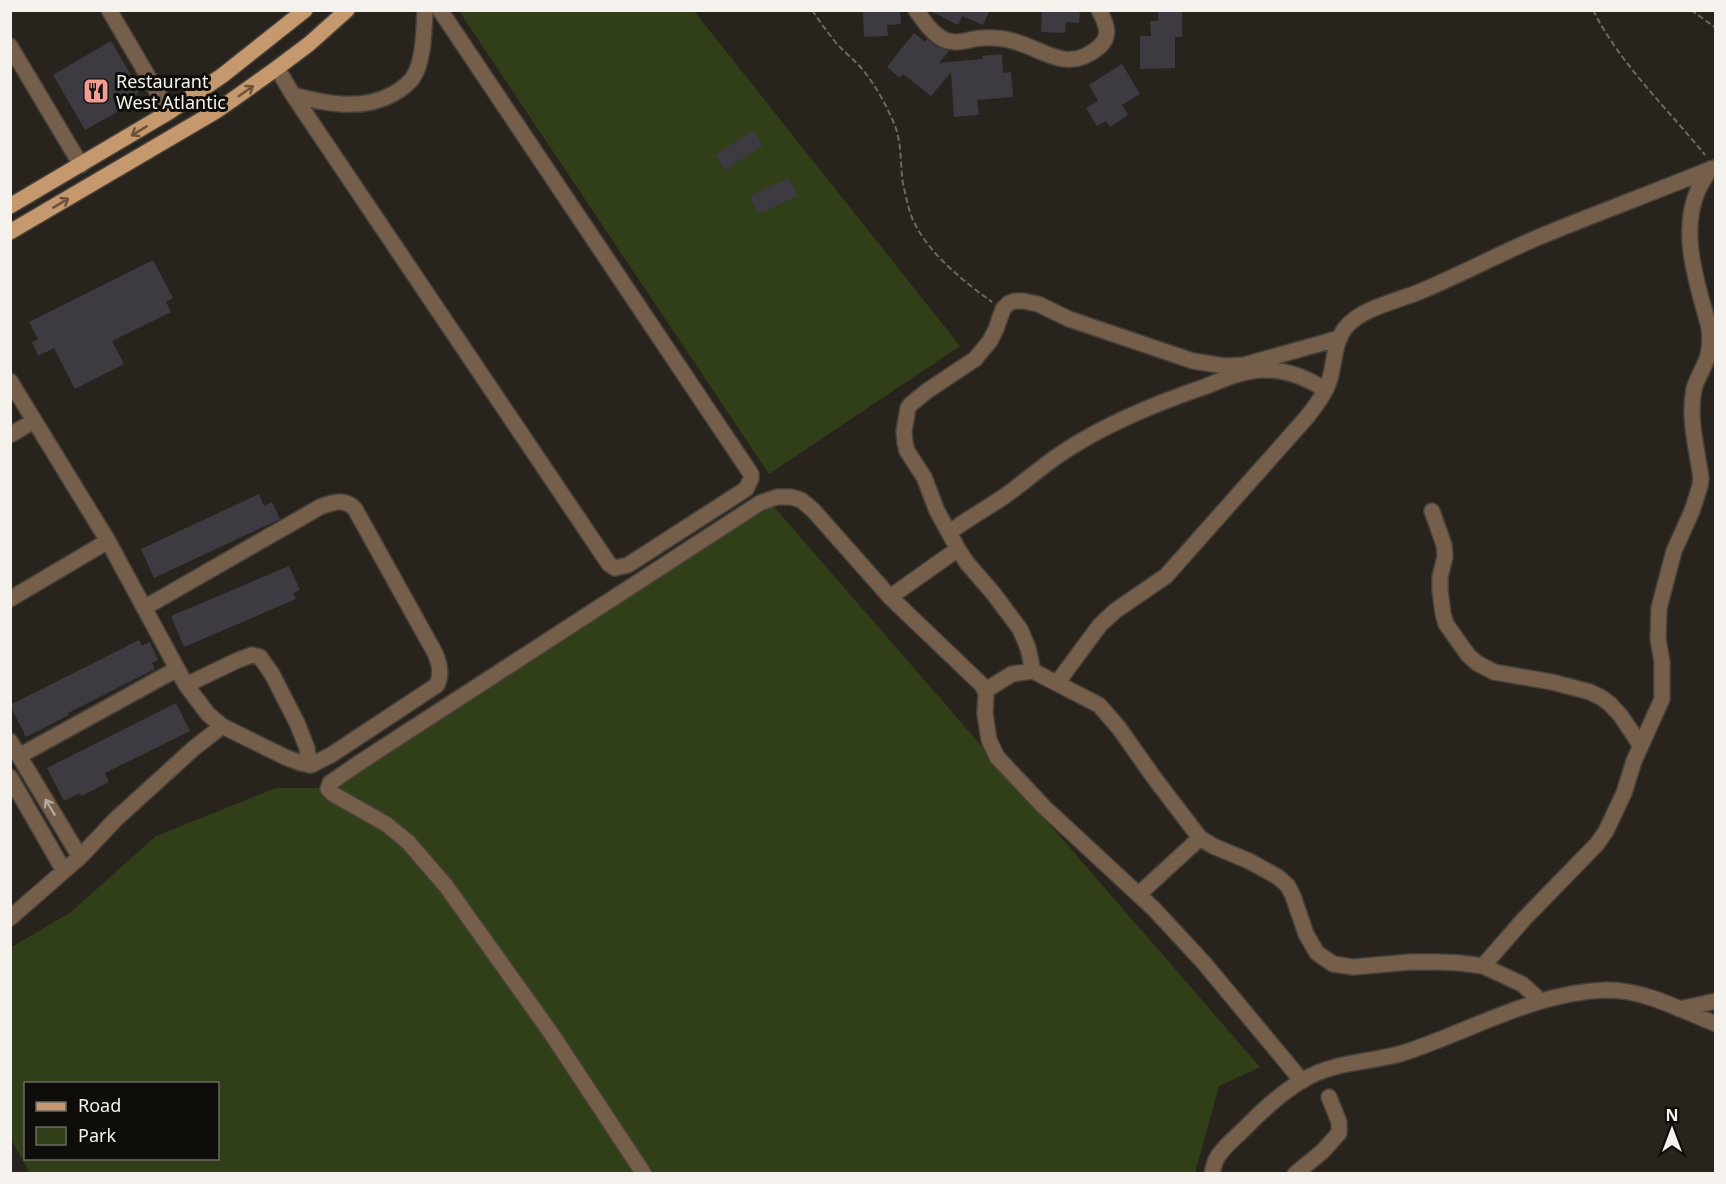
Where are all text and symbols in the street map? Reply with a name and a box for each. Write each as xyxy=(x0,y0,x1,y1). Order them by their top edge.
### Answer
place label: Restaurant West Atlantic xyxy=(116,69,226,114)
restaurant icon: Restaurant West Atlantic xyxy=(81,76,111,106)
one-way arrow xyxy=(237,85,253,97)
one-way arrow xyxy=(131,125,148,137)
one-way arrow xyxy=(52,197,69,209)
one-way arrow xyxy=(43,799,55,816)
legend xyxy=(24,1082,219,1160)
text: Road xyxy=(78,1093,121,1117)
north arrow xyxy=(1642,1100,1702,1160)
text: N xyxy=(1665,1104,1679,1126)
text: Park xyxy=(78,1123,116,1147)

